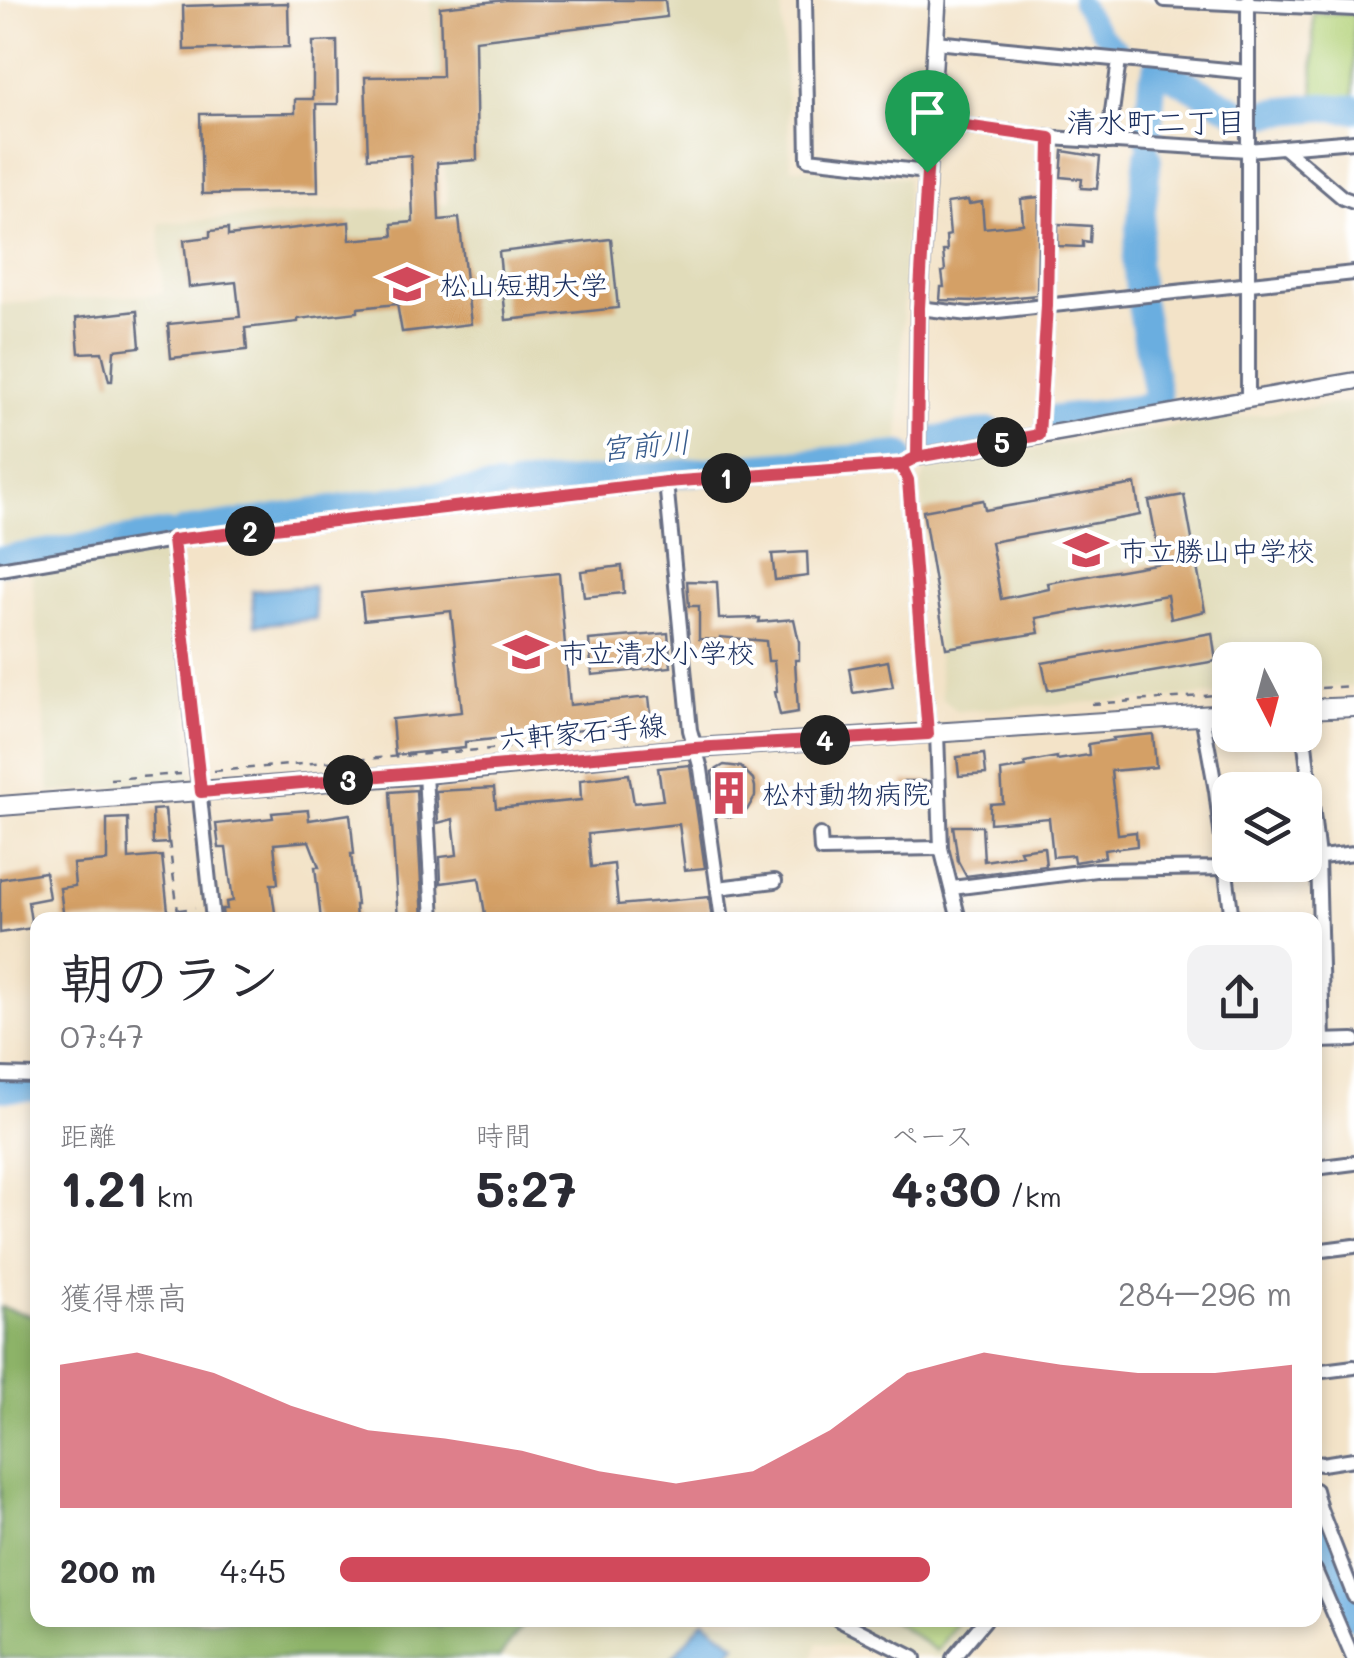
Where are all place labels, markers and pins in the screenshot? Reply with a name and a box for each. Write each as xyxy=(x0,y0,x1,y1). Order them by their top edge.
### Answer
pin xyxy=(885,70,970,173)
school or university icon: 松山短期大学 xyxy=(383,260,431,308)
place label: 松山短期大学 xyxy=(440,266,608,302)
pin: 5 xyxy=(977,417,1027,467)
pin: 1 xyxy=(701,453,751,503)
pin: 2 xyxy=(225,506,275,556)
school or university icon: 市立勝山中学校 xyxy=(1062,526,1110,574)
place label: 市立勝山中学校 xyxy=(1119,532,1315,568)
school or university icon: 市立清水小学校 xyxy=(502,628,550,676)
place label: 市立清水小学校 xyxy=(559,634,755,670)
pin: 4 xyxy=(800,715,850,765)
pin: 3 xyxy=(323,755,373,805)
building icon: 松村動物病院 xyxy=(705,769,753,817)
place label: 松村動物病院 xyxy=(762,775,930,811)

